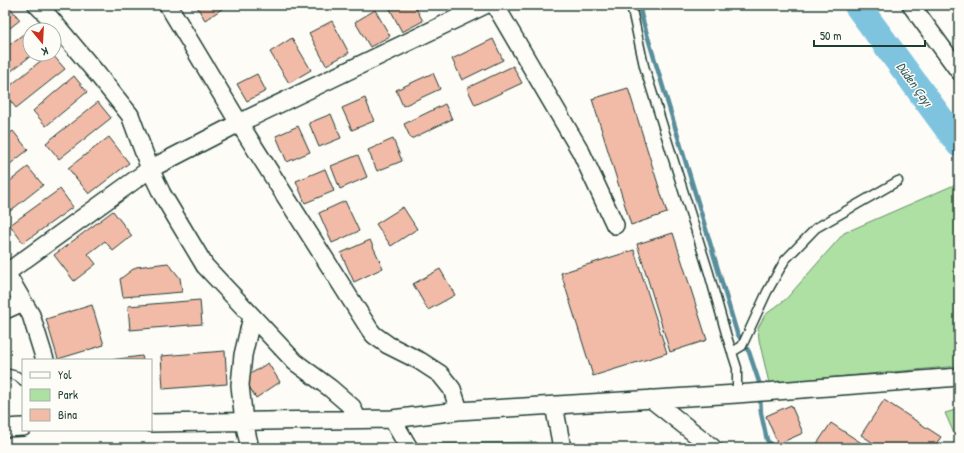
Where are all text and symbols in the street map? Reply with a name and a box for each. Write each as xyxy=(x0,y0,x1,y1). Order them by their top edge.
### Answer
north arrow xyxy=(22,22,62,62)
scale bar xyxy=(814,22,925,48)
text: 50 m xyxy=(820,27,841,44)
text: K xyxy=(40,44,50,59)
water label: Düden Çayı xyxy=(893,58,938,111)
legend xyxy=(22,359,152,431)
text: Yol xyxy=(58,366,72,383)
text: Park xyxy=(58,386,78,403)
text: Bina xyxy=(58,406,77,423)

